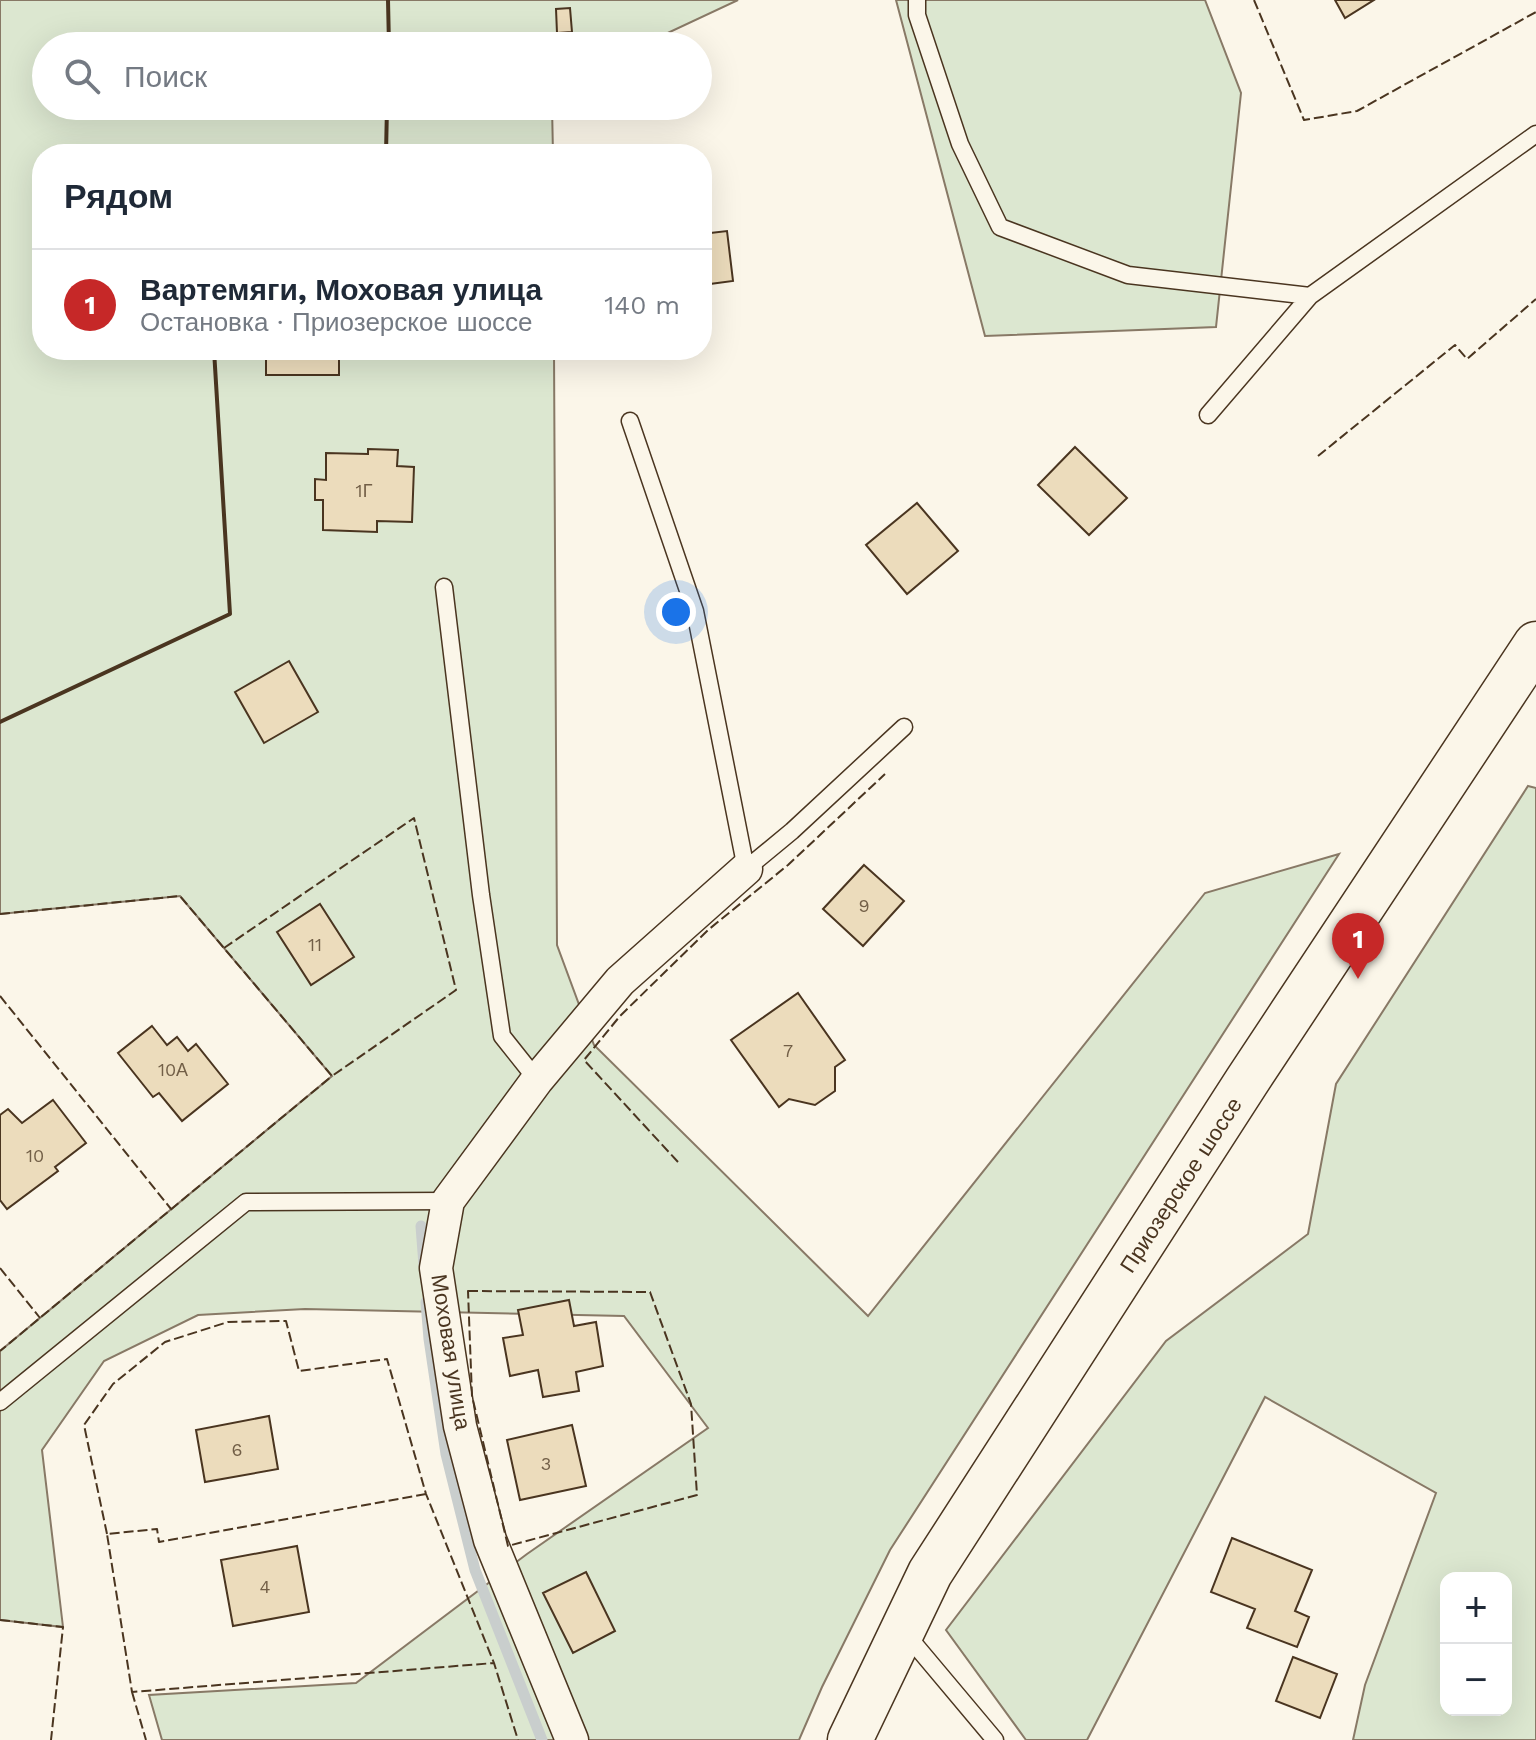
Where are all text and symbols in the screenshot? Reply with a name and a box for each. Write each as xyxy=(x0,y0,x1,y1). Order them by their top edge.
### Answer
search box xyxy=(32,32,712,120)
icon: search xyxy=(60,54,104,98)
text: Поиск xyxy=(124,59,207,94)
text: Рядом xyxy=(64,176,173,216)
text: Вартемяги, Моховая улица xyxy=(140,272,542,307)
text: 1 xyxy=(84,290,96,320)
text: 140 m xyxy=(604,290,680,320)
text: Остановка · Приозерское шоссе xyxy=(140,307,533,337)
house number: 1Г xyxy=(356,480,373,501)
your location xyxy=(656,592,696,632)
house number: 9 xyxy=(858,895,870,916)
pin: 1 xyxy=(1332,913,1384,979)
house number: 11 xyxy=(308,934,322,955)
house number: 7 xyxy=(783,1040,793,1061)
house number: 10А xyxy=(158,1059,188,1080)
street label: Приозерское шоссе xyxy=(1115,1093,1247,1277)
house number: 10 xyxy=(26,1145,44,1166)
street label: Моховая улица xyxy=(426,1272,476,1432)
house number: 6 xyxy=(232,1439,242,1460)
house number: 3 xyxy=(541,1453,551,1474)
map controls xyxy=(1440,1572,1512,1716)
button: + xyxy=(1440,1572,1512,1644)
house number: 4 xyxy=(260,1576,271,1597)
button: − xyxy=(1440,1644,1512,1716)

